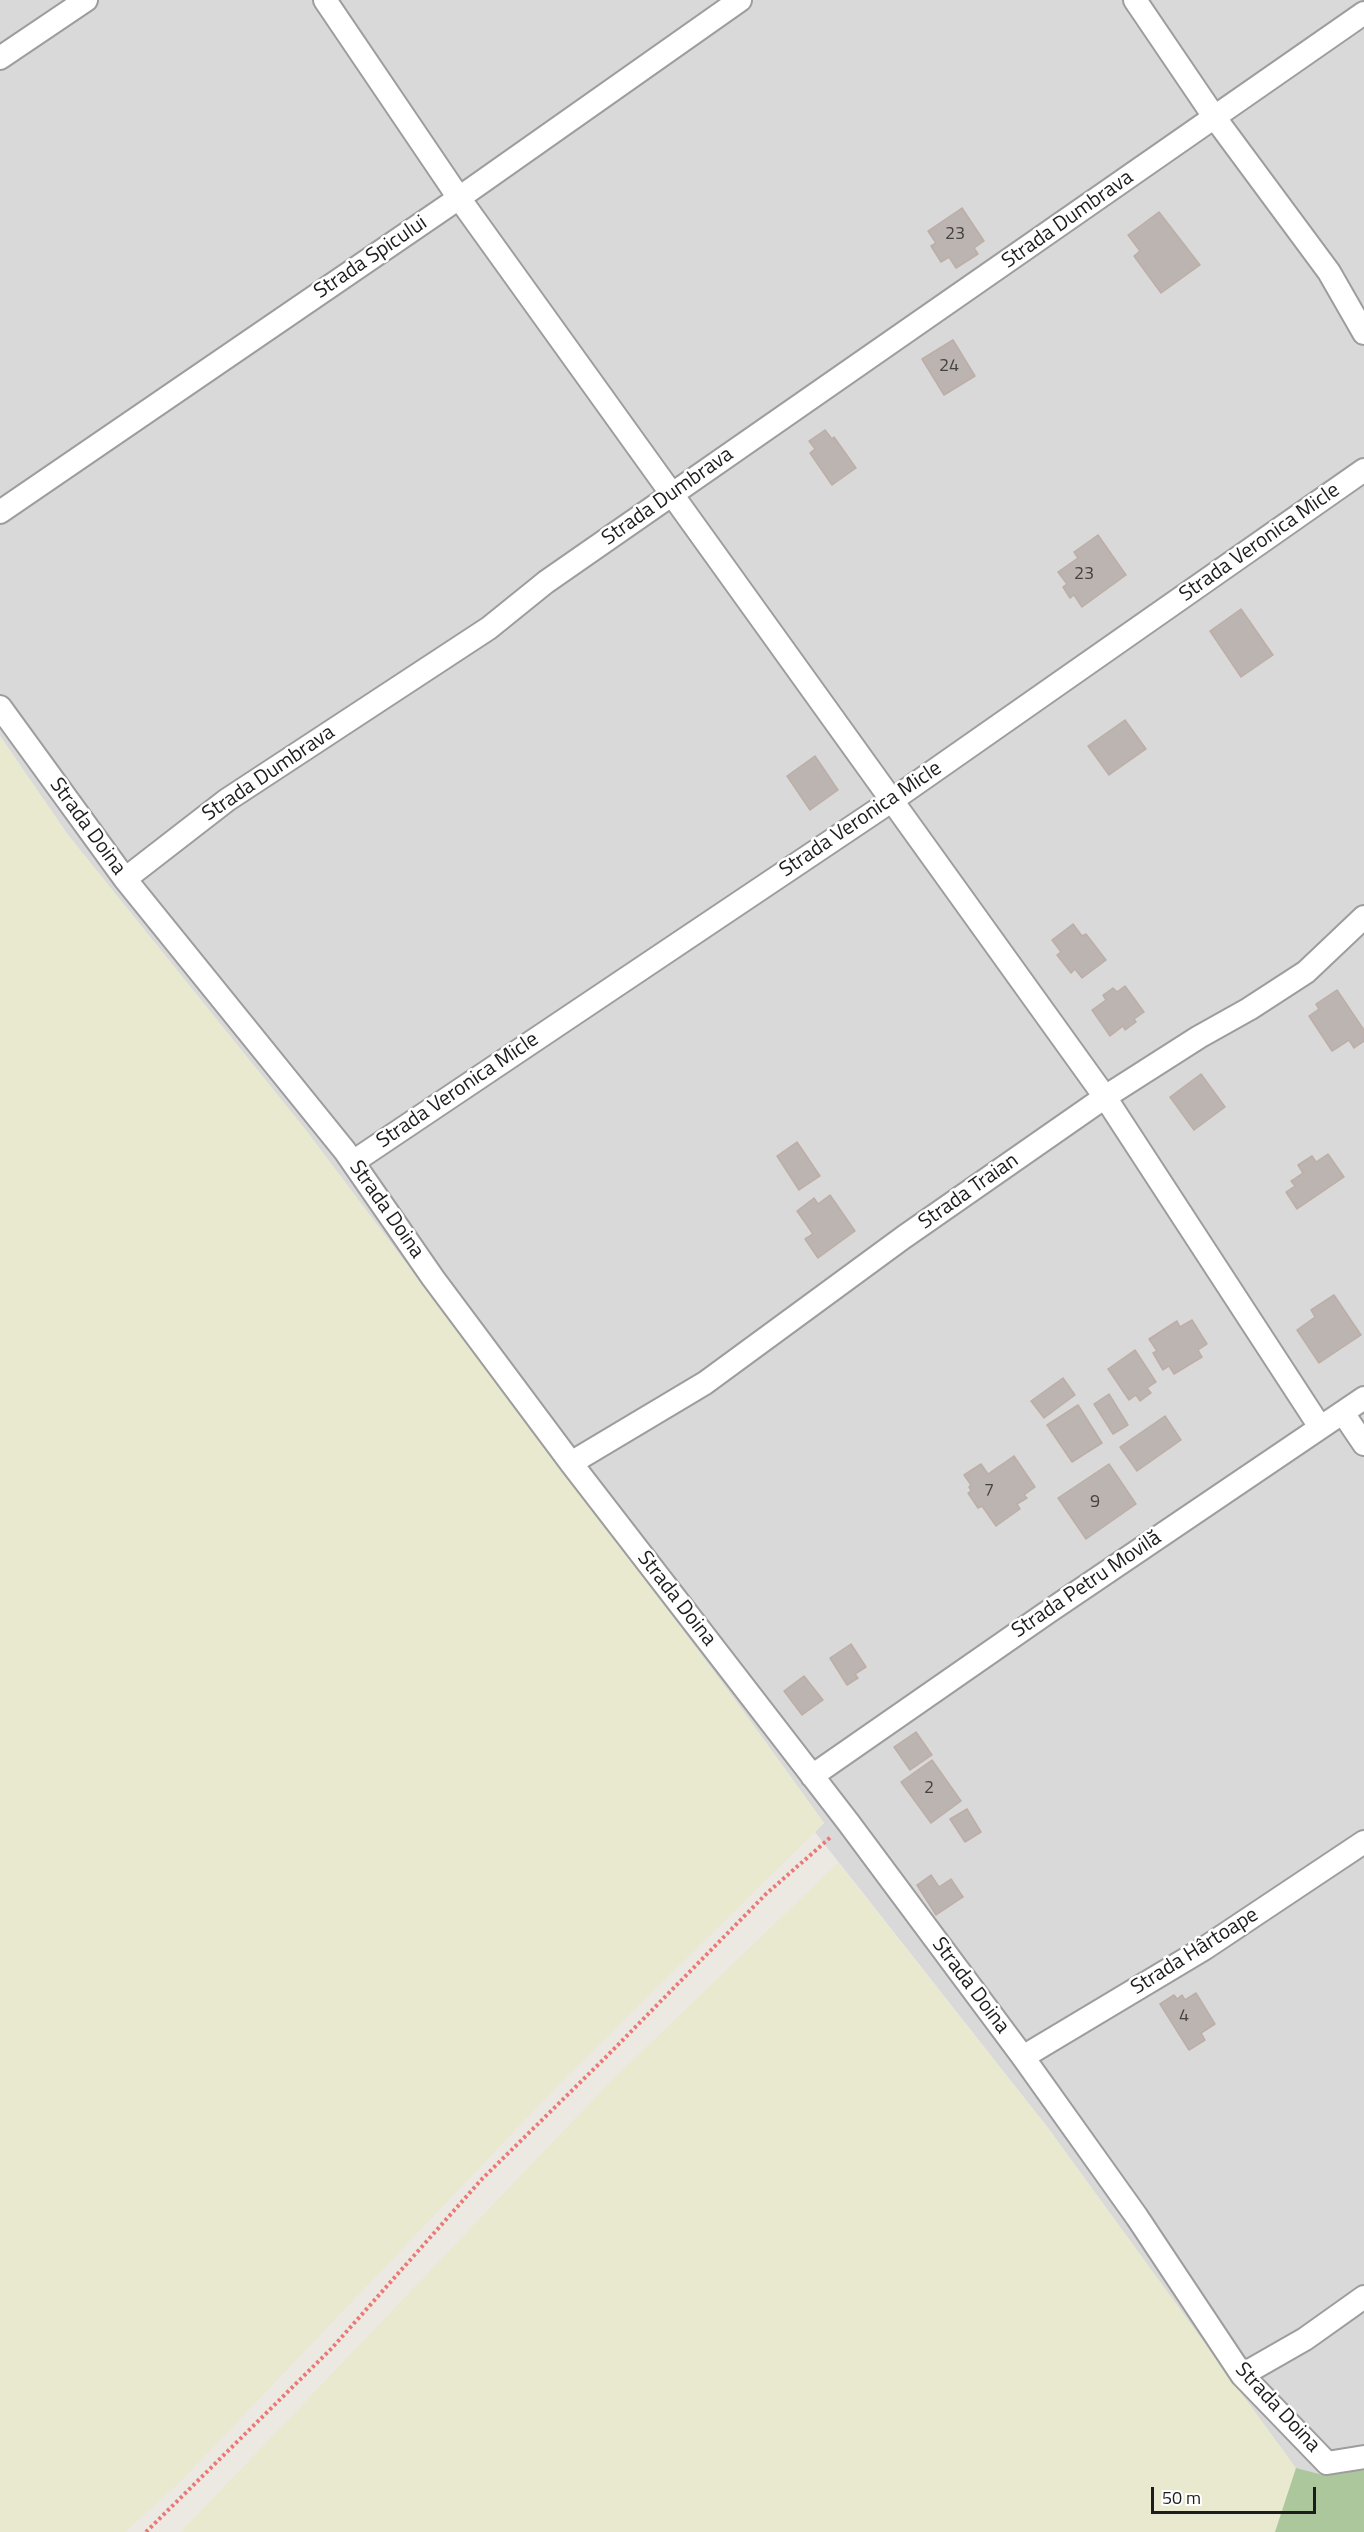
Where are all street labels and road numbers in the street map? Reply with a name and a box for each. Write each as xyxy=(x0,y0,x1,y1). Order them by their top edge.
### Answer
street label: Strada Dumbrava xyxy=(998,166,1138,274)
street label: Strada Spicului xyxy=(310,211,432,305)
street label: Strada Dumbrava xyxy=(598,443,738,551)
street label: Strada Veronica Micle xyxy=(1175,478,1345,608)
street label: Strada Dumbrava xyxy=(198,720,340,828)
street label: Strada Veronica Micle xyxy=(775,756,947,884)
street label: Strada Doina xyxy=(43,774,131,880)
street label: Strada Veronica Micle xyxy=(372,1027,544,1155)
street label: Strada Traian xyxy=(914,1148,1024,1236)
street label: Strada Doina xyxy=(343,1156,429,1264)
street label: Strada Petru Movilă xyxy=(1008,1526,1166,1644)
street label: Strada Doina xyxy=(631,1546,721,1652)
street label: Strada Hârtoape xyxy=(1127,1903,1263,2001)
street label: Strada Doina xyxy=(926,1933,1014,2039)
street label: Strada Doina xyxy=(1229,2358,1325,2458)

